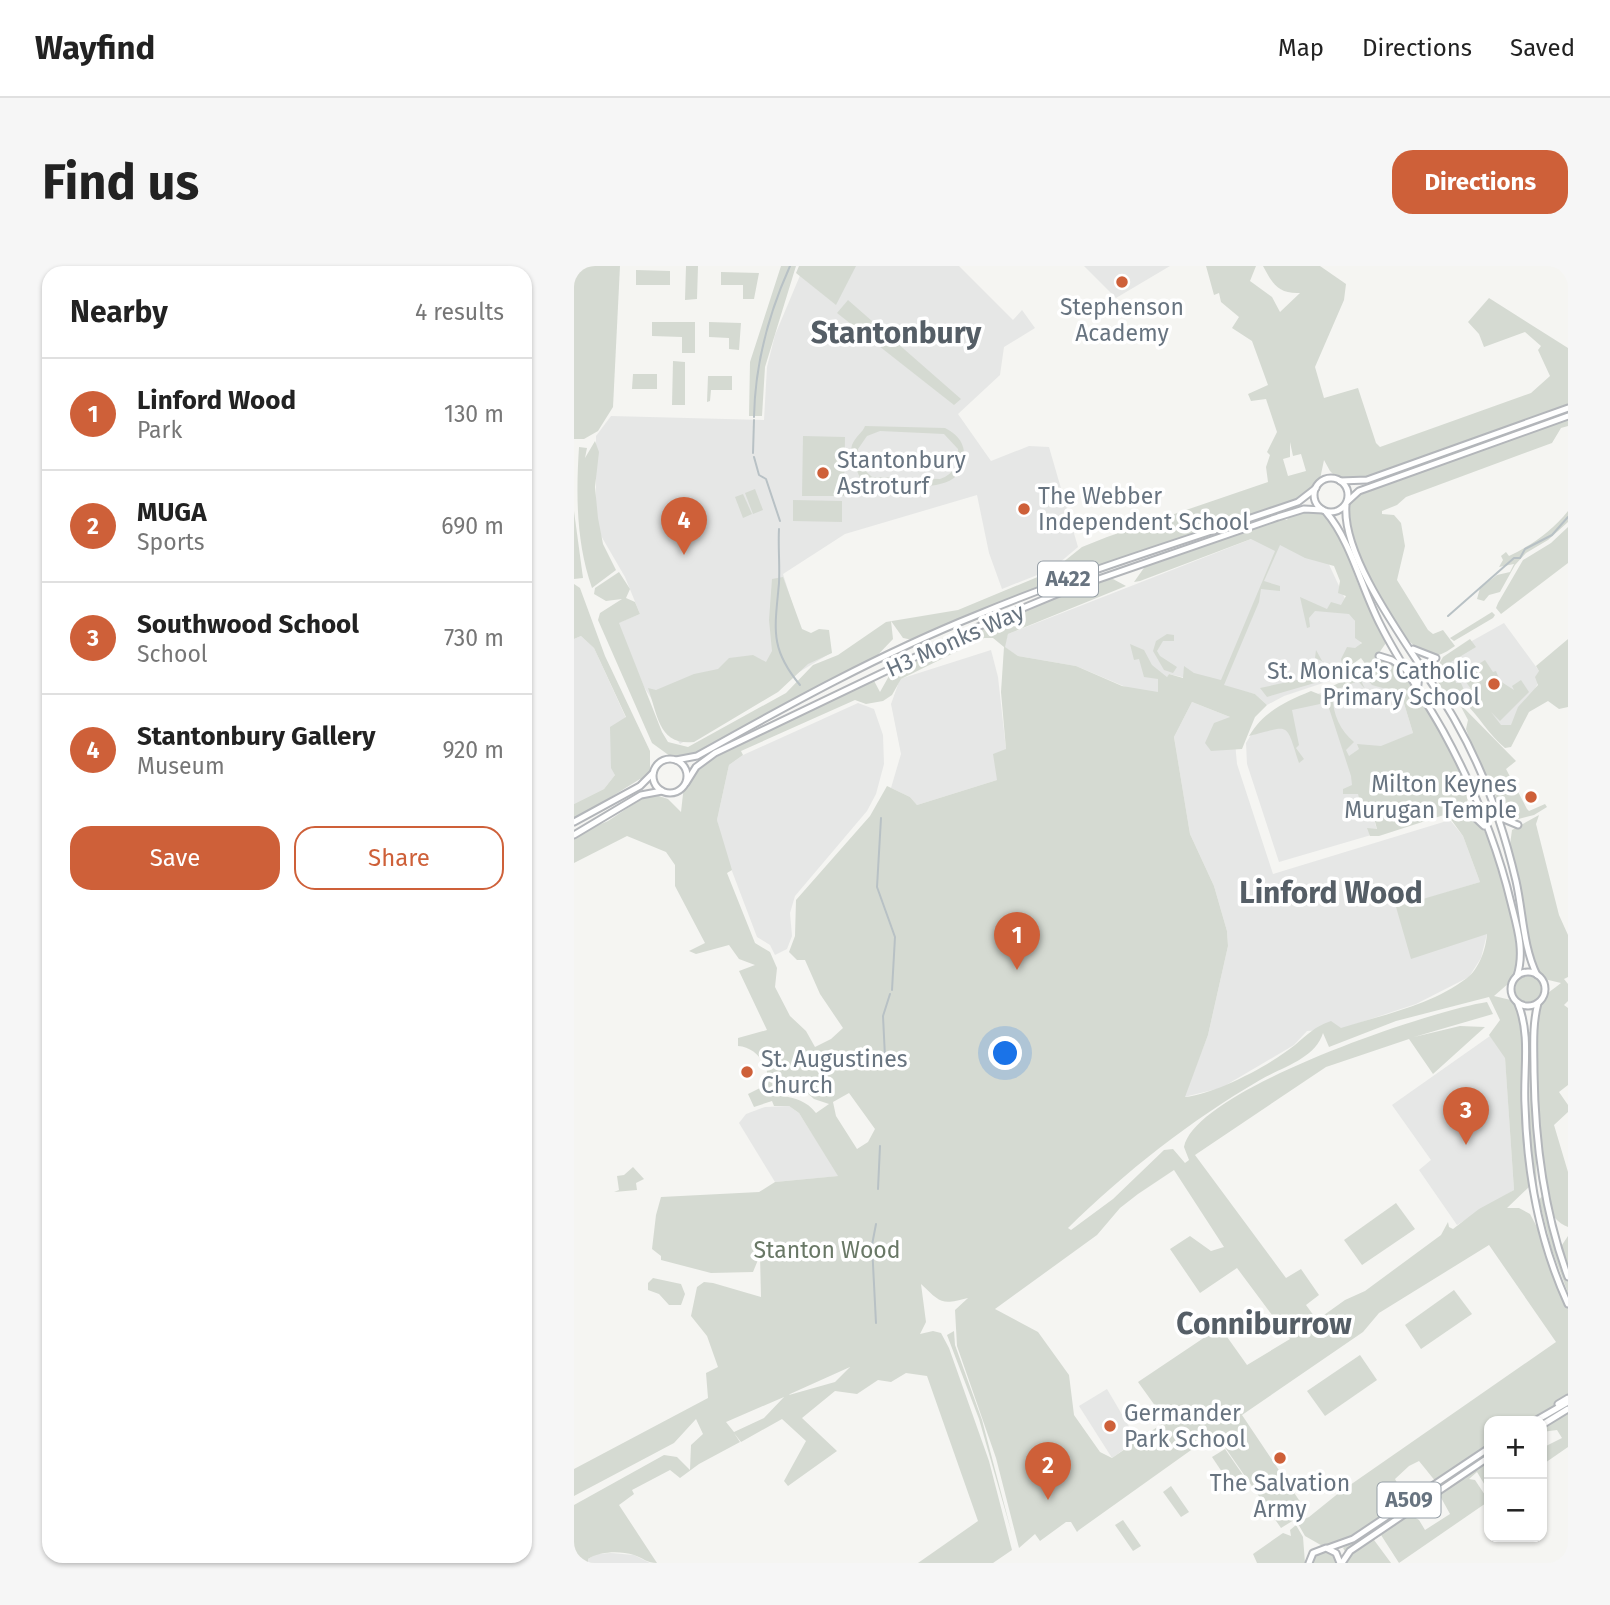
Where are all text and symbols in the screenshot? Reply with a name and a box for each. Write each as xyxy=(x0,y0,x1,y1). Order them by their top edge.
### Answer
text: Wayfind xyxy=(35,28,155,68)
text: Map xyxy=(1278,34,1324,62)
text: Directions xyxy=(1362,34,1472,62)
text: Saved xyxy=(1510,34,1575,62)
button: Directions xyxy=(1392,150,1568,214)
text: Find us xyxy=(42,153,199,212)
marker: Stephenson Academy xyxy=(1114,274,1130,290)
place label: Stephenson Academy xyxy=(1060,293,1184,347)
text: Nearby xyxy=(70,294,168,330)
text: 4 results xyxy=(415,298,504,326)
district label: Stantonbury xyxy=(811,315,982,351)
text: Linford Wood xyxy=(137,385,296,416)
text: 1 xyxy=(88,400,98,428)
text: 130 m xyxy=(444,400,504,428)
text: Park xyxy=(137,416,182,444)
place label: Stantonbury Astroturf xyxy=(837,446,966,500)
marker: Stantonbury Astroturf xyxy=(815,465,831,481)
place label: The Webber Independent School xyxy=(1038,482,1249,536)
text: MUGA xyxy=(137,497,206,528)
pin: 4 xyxy=(661,497,707,555)
marker: The Webber Independent School xyxy=(1016,501,1032,517)
text: 2 xyxy=(87,512,99,540)
text: 690 m xyxy=(441,512,504,540)
text: Sports xyxy=(137,528,205,556)
road number: A422 xyxy=(1038,562,1098,596)
street label: H3 Monks Way xyxy=(882,597,1029,683)
text: Southwood School xyxy=(137,609,359,640)
text: 3 xyxy=(87,624,99,652)
text: 730 m xyxy=(444,624,504,652)
text: School xyxy=(137,640,208,668)
place label: St. Monica's Catholic Primary School xyxy=(1267,657,1480,711)
marker: St. Monica's Catholic Primary School xyxy=(1486,676,1502,692)
text: Stantonbury Gallery xyxy=(137,721,375,752)
text: 4 xyxy=(87,736,100,764)
text: 920 m xyxy=(442,736,504,764)
text: Museum xyxy=(137,752,225,780)
place label: Milton Keynes Murugan Temple xyxy=(1344,770,1517,824)
marker: Milton Keynes Murugan Temple xyxy=(1523,789,1539,805)
button: Save xyxy=(70,826,280,890)
button: Share xyxy=(294,826,504,890)
district label: Linford Wood xyxy=(1239,875,1423,911)
pin: 1 xyxy=(994,912,1040,970)
your location xyxy=(988,1036,1022,1070)
place label: St. Augustines Church xyxy=(761,1045,908,1099)
marker: St. Augustines Church xyxy=(739,1064,755,1080)
pin: 3 xyxy=(1443,1087,1489,1145)
park label: Stanton Wood xyxy=(753,1236,901,1264)
district label: Conniburrow xyxy=(1176,1306,1352,1342)
place label: Germander Park School xyxy=(1124,1399,1246,1453)
map controls xyxy=(1484,1416,1547,1542)
button: + xyxy=(1484,1416,1547,1479)
marker: Germander Park School xyxy=(1102,1418,1118,1434)
pin: 2 xyxy=(1025,1442,1071,1500)
marker: The Salvation Army xyxy=(1272,1450,1288,1466)
place label: The Salvation Army xyxy=(1210,1469,1350,1523)
button: − xyxy=(1484,1479,1547,1542)
road number: A509 xyxy=(1378,1482,1440,1518)

